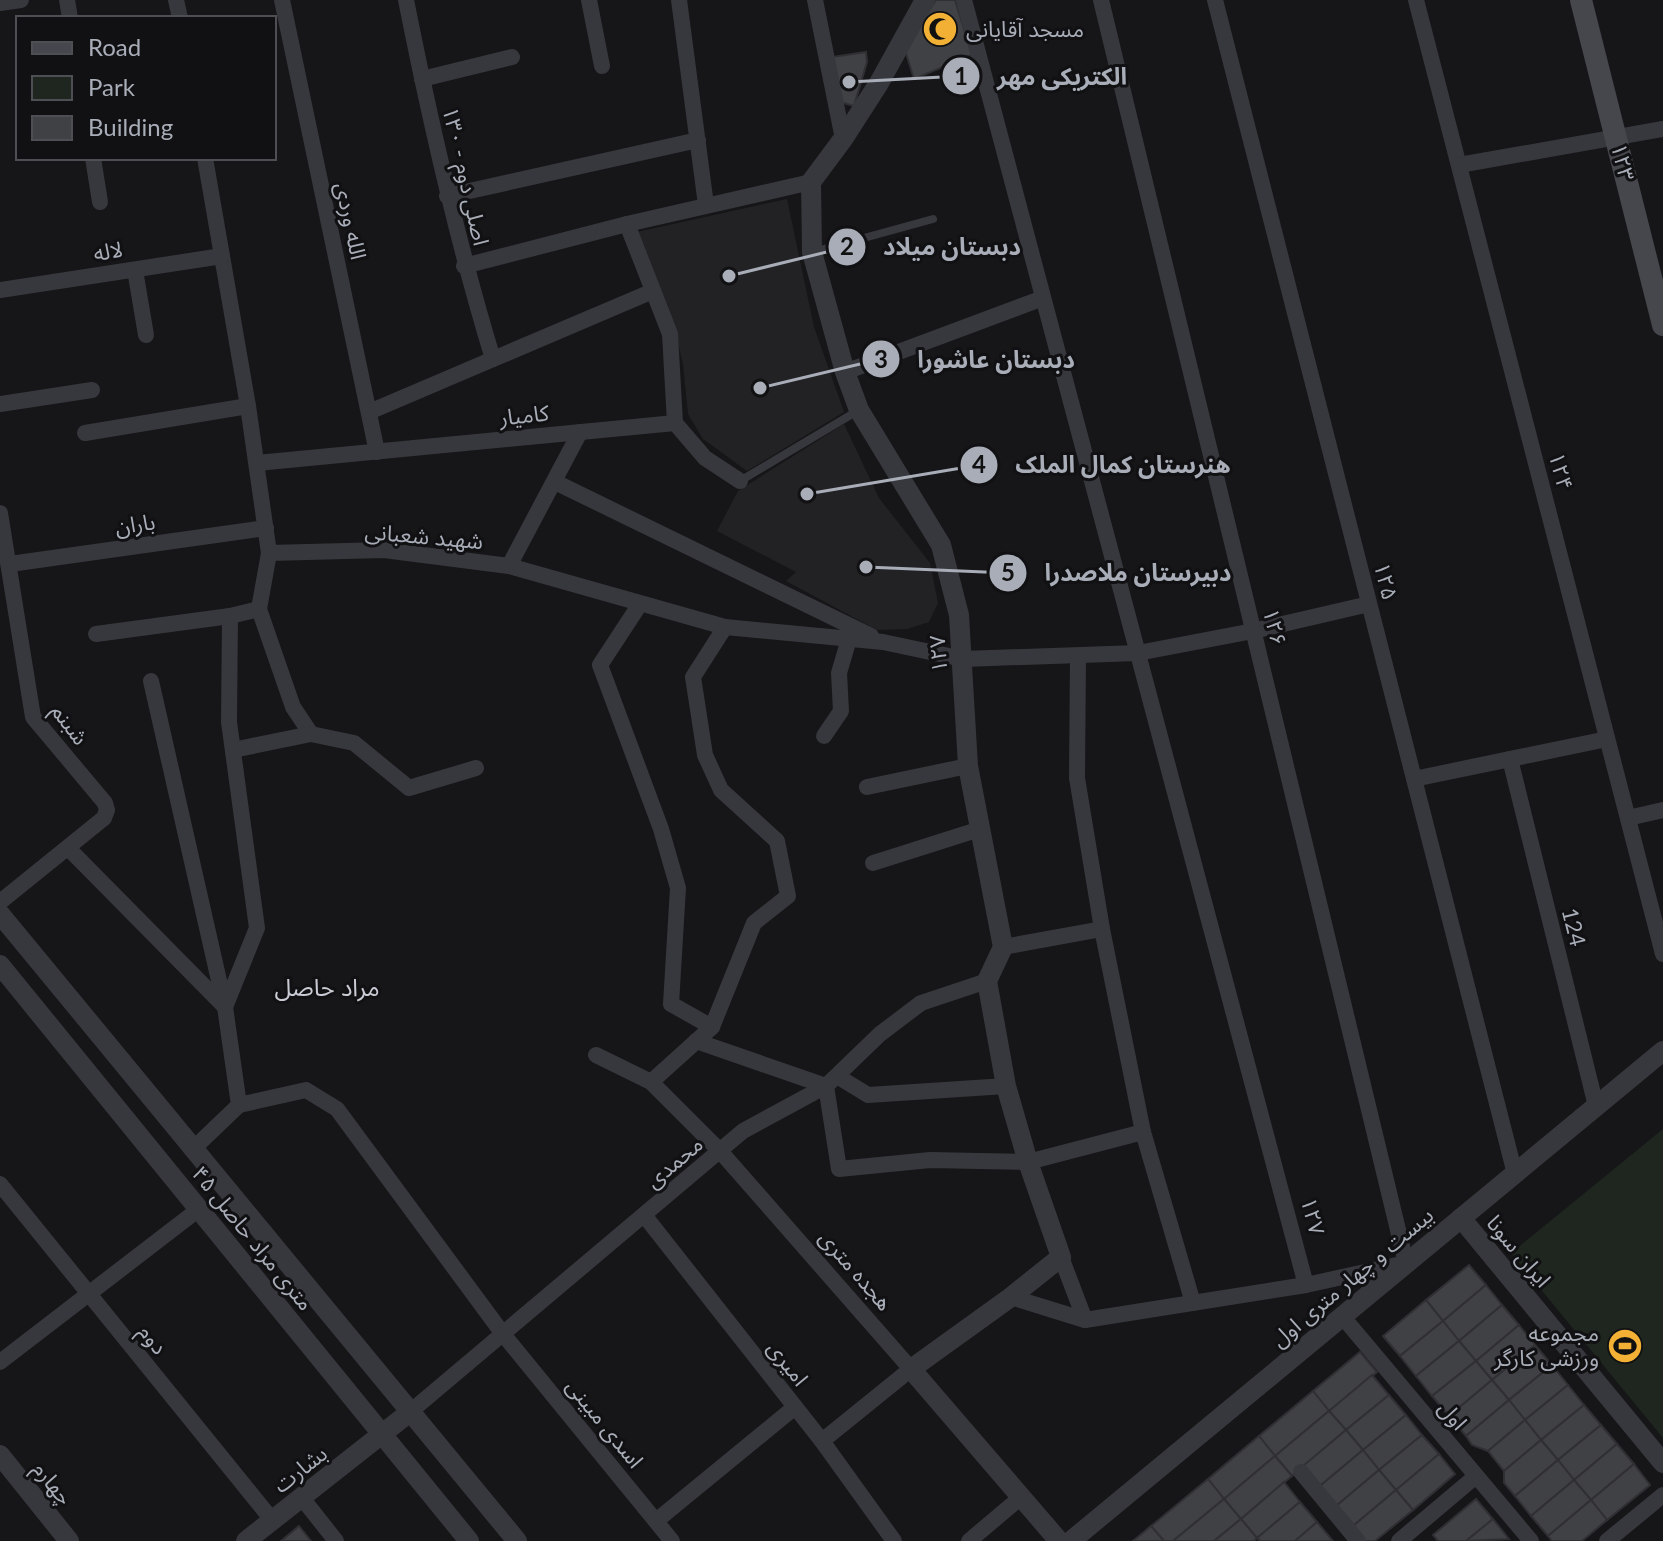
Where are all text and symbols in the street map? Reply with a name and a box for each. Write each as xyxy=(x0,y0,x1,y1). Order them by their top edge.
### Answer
mosque icon: مسجد آقایانی xyxy=(921,10,959,48)
place label: مسجد آقایانی xyxy=(966,15,1084,42)
legend xyxy=(16,16,276,160)
text: Road xyxy=(88,32,141,61)
callout: الکتریکی مهر xyxy=(941,52,1143,100)
text: 1 xyxy=(954,61,968,90)
text: الکتریکی مهر xyxy=(996,61,1127,91)
text: Park xyxy=(88,72,136,101)
street label: اصلی دوم - ۱۳۰ xyxy=(433,104,496,249)
text: Building xyxy=(88,112,173,141)
street label: ۱۲۳ xyxy=(1606,140,1641,183)
street label: الله وردی xyxy=(329,180,373,262)
callout: دبستان میلاد xyxy=(827,223,1037,271)
text: 2 xyxy=(840,231,854,260)
text: دبستان میلاد xyxy=(883,231,1021,261)
street label: لاله xyxy=(91,235,124,266)
callout: دبستان عاشورا xyxy=(861,335,1091,383)
text: 3 xyxy=(874,344,888,373)
text: دبستان عاشورا xyxy=(917,344,1075,374)
street label: کامیار xyxy=(497,398,551,432)
callout: هنرستان کمال الملک xyxy=(959,441,1246,489)
text: 4 xyxy=(972,449,986,478)
text: هنرستان کمال الملک xyxy=(1015,449,1231,479)
street label: ۱۲۴ xyxy=(1544,449,1579,493)
street label: باران xyxy=(113,507,157,541)
street label: شهید شعبانی xyxy=(364,517,484,554)
callout: دبیرستان ملاصدرا xyxy=(988,549,1247,597)
text: 5 xyxy=(1001,557,1015,586)
text: دبیرستان ملاصدرا xyxy=(1045,557,1231,587)
street label: ۱۲۵ xyxy=(1369,559,1404,602)
street label: ۱۲۶ xyxy=(1258,605,1293,648)
street label: ۱۲۷ xyxy=(923,634,952,674)
street label: شبنم xyxy=(43,698,95,752)
street label: 124 xyxy=(1557,905,1592,949)
district label: مراد حاصل xyxy=(274,972,380,1002)
street label: محمدی xyxy=(639,1130,708,1193)
street label: ۴۵ متری مراد حاصل xyxy=(187,1160,320,1315)
street label: ۱۲۷ xyxy=(1296,1194,1332,1238)
street label: بیست و چهار متری اول xyxy=(1265,1201,1440,1354)
street label: ایران سونا xyxy=(1481,1209,1557,1292)
street label: هجده متری xyxy=(814,1224,899,1316)
street label: دوم xyxy=(130,1318,174,1362)
place label: مجموعه ورزشی کارگر xyxy=(1493,1319,1599,1372)
sports icon: مجموعه ورزشی کارگر xyxy=(1606,1327,1644,1365)
street label: امیری xyxy=(762,1335,815,1391)
street label: اسدی مبینی xyxy=(561,1372,650,1473)
street label: اول xyxy=(1433,1394,1473,1435)
street label: بشارت xyxy=(267,1439,333,1499)
street label: چهارم xyxy=(25,1455,79,1513)

